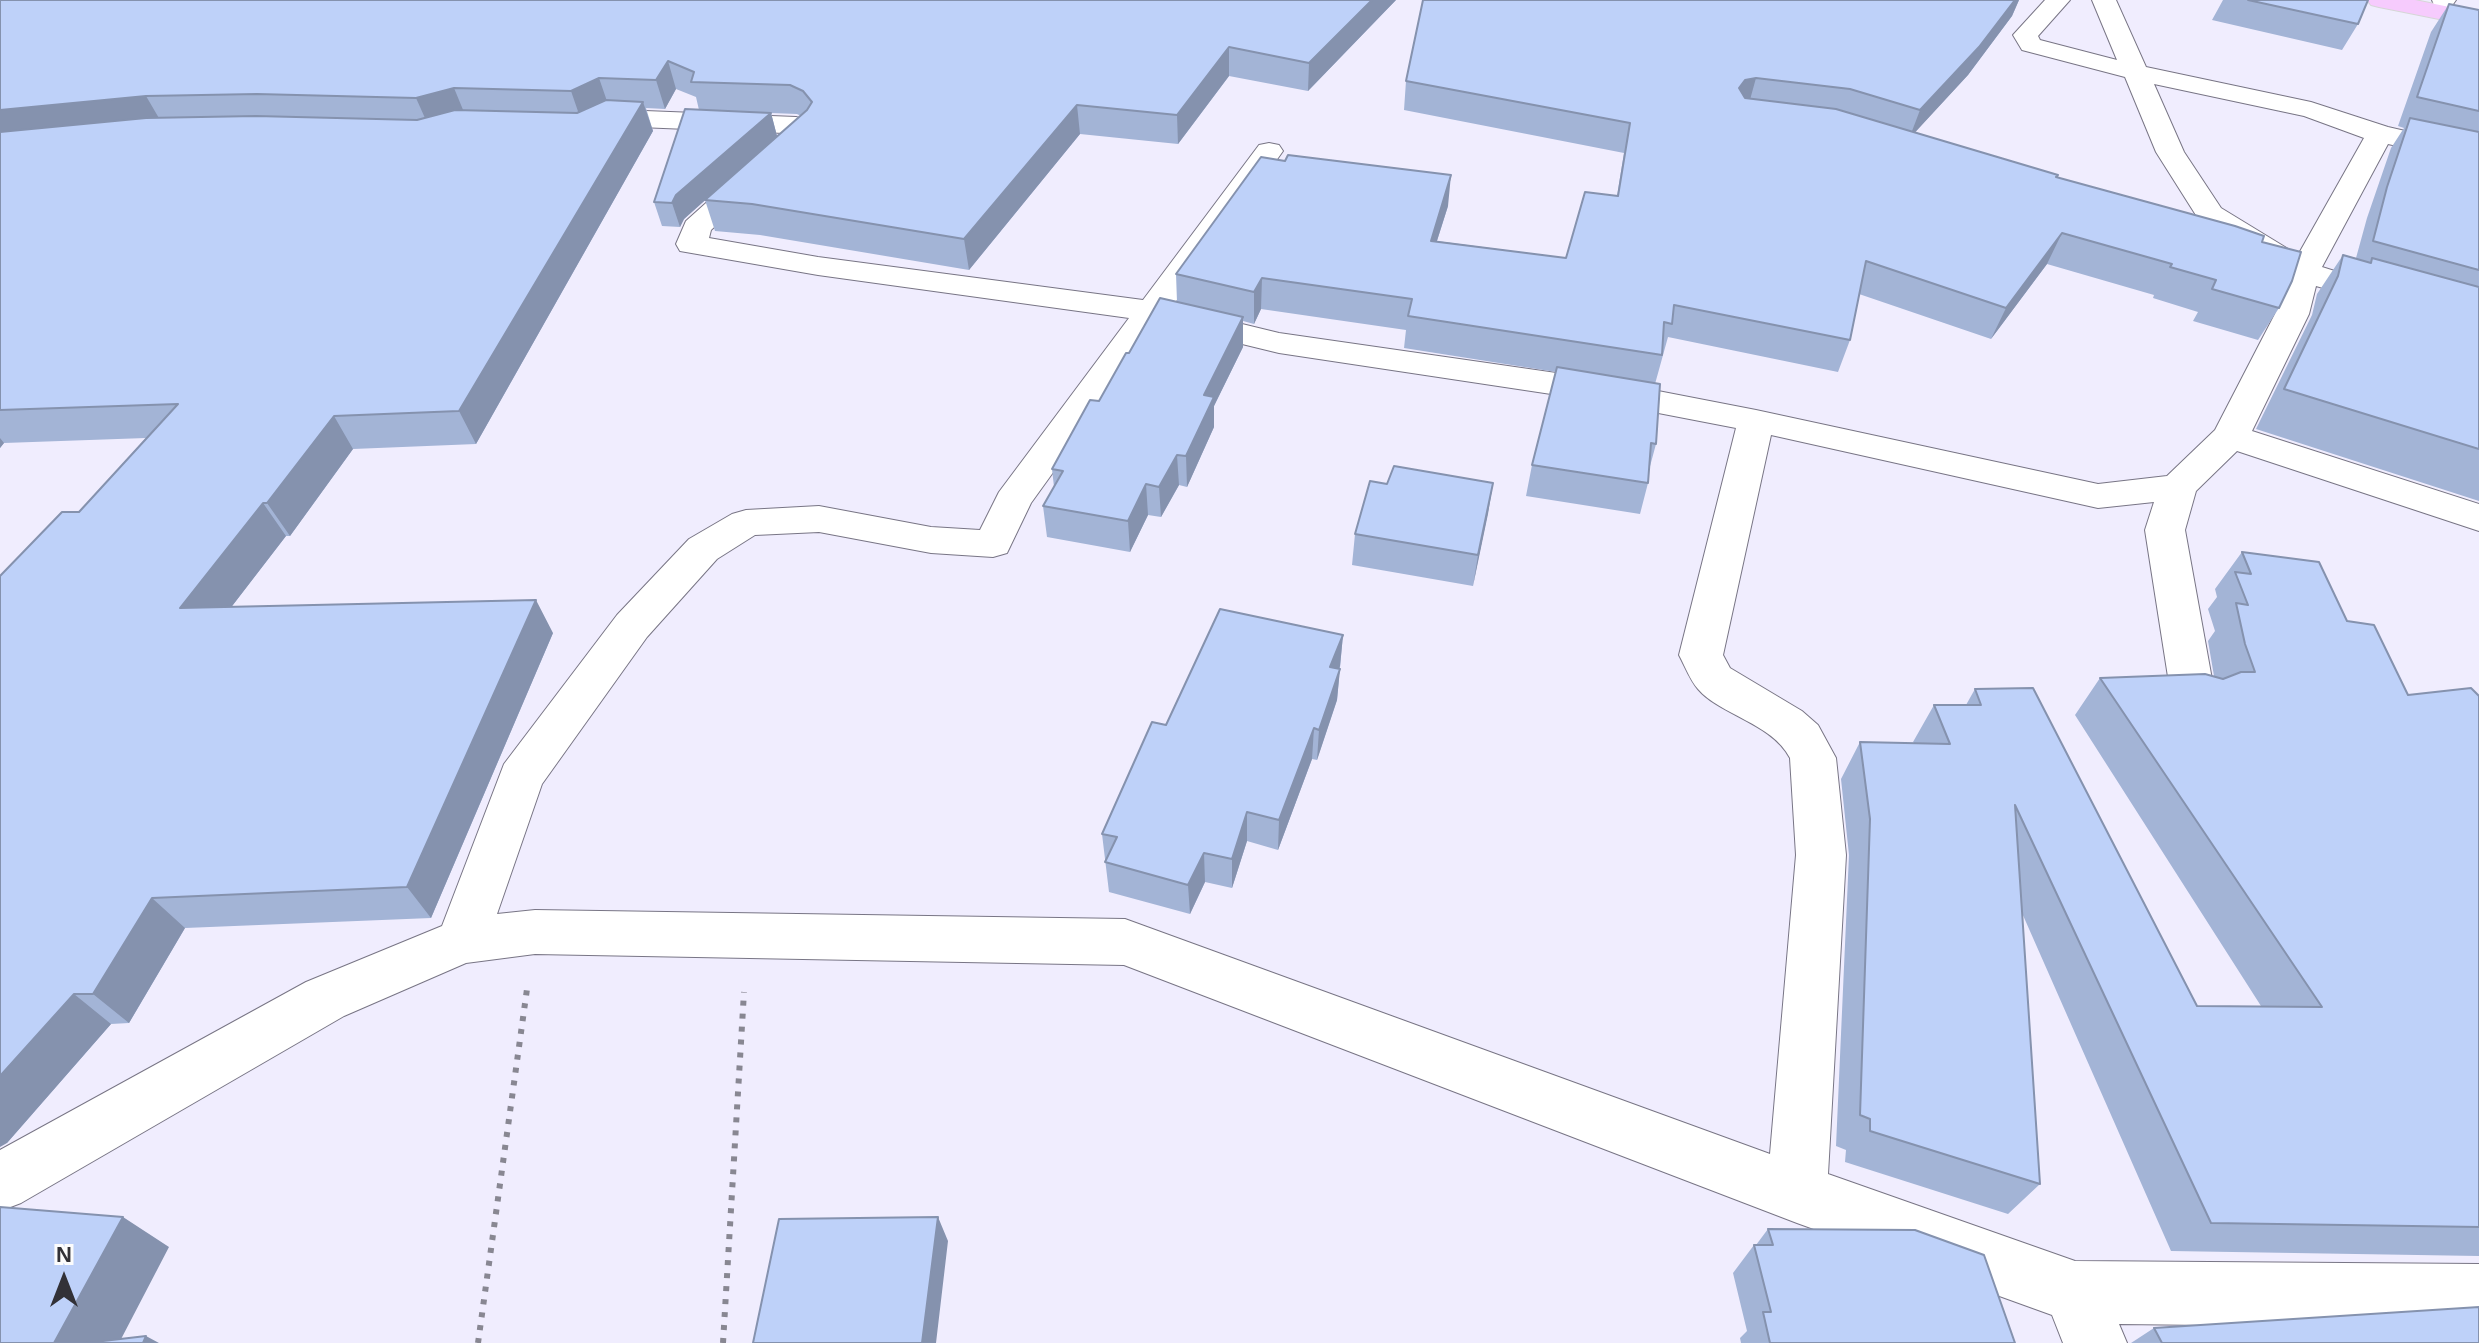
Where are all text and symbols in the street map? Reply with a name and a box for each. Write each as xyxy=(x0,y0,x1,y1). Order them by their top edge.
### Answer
north arrow xyxy=(24,1239,104,1319)
text: N xyxy=(56,1242,72,1267)

